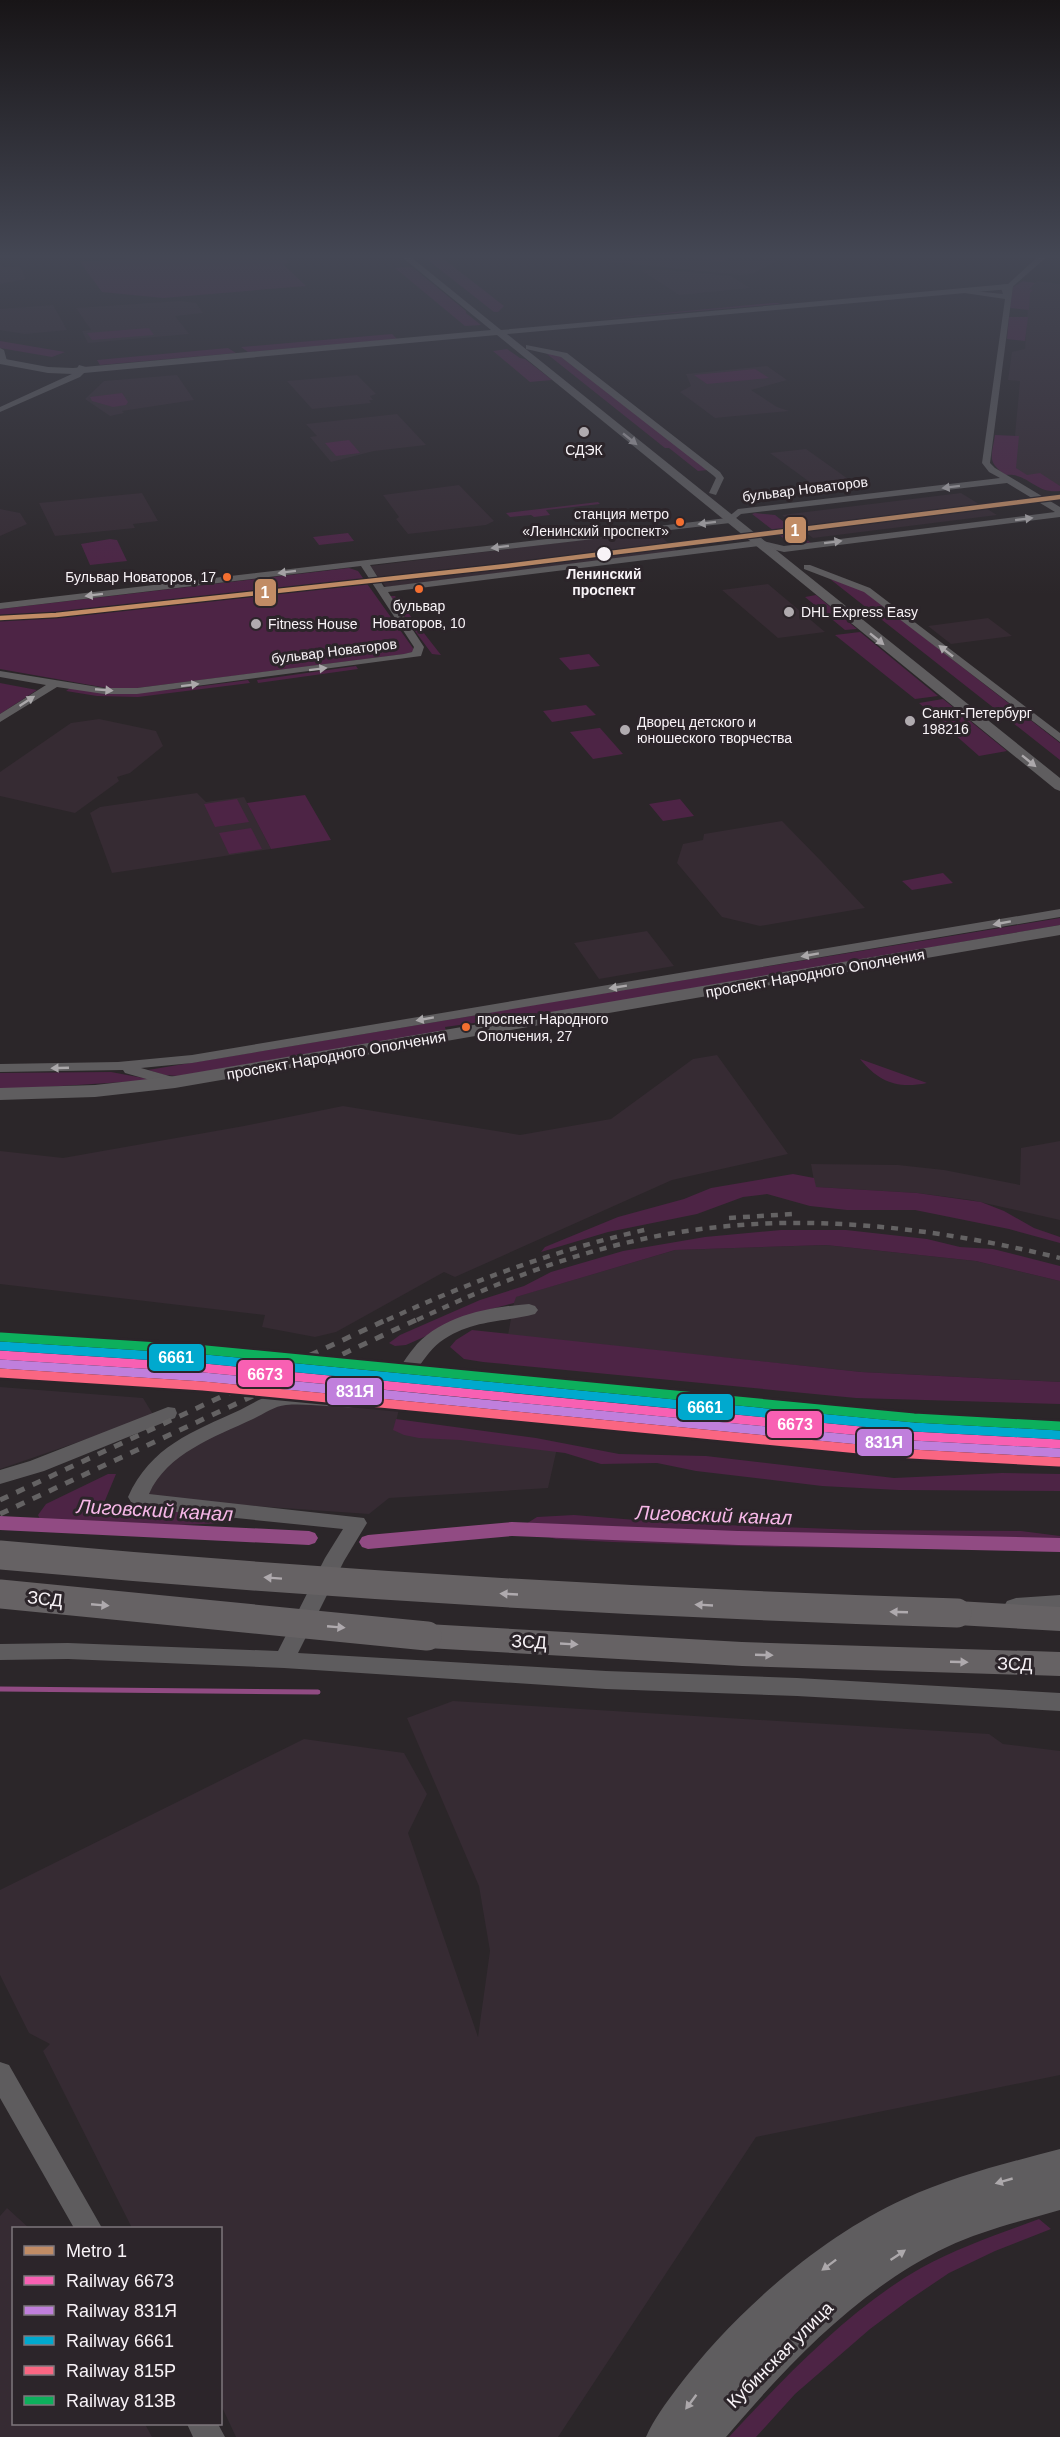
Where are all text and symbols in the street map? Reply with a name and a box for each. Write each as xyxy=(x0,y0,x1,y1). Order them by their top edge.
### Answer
marker: СДЭК xyxy=(577,425,591,439)
one-way arrow xyxy=(622,433,638,446)
place label: СДЭК xyxy=(565,442,604,458)
street label: бульвар Новаторов xyxy=(741,473,869,505)
one-way arrow xyxy=(941,482,960,492)
place label: станция метро «Ленинский проспект» xyxy=(522,506,669,539)
one-way arrow xyxy=(1015,514,1034,524)
marker: станция метро «Ленинский проспект» xyxy=(674,516,686,528)
line badge: 1 xyxy=(784,516,807,544)
one-way arrow xyxy=(697,518,716,527)
text: 1 xyxy=(791,522,800,539)
one-way arrow xyxy=(824,538,843,547)
one-way arrow xyxy=(491,543,510,552)
marker: Ленинский проспект xyxy=(595,545,613,563)
place label: Ленинский проспект xyxy=(566,566,642,598)
one-way arrow xyxy=(278,567,297,577)
place label: Бульвар Новаторов, 17 xyxy=(65,569,216,585)
marker: Бульвар Новаторов, 17 xyxy=(221,571,233,583)
line badge: 1 xyxy=(254,578,277,607)
marker: бульвар Новаторов, 10 xyxy=(413,583,425,595)
text: 1 xyxy=(261,584,270,601)
one-way arrow xyxy=(84,590,103,600)
place label: бульвар Новаторов, 10 xyxy=(372,598,466,631)
place label: DHL Express Easy xyxy=(801,604,918,620)
marker: DHL Express Easy xyxy=(782,605,796,619)
place label: Fitness House xyxy=(268,616,358,632)
marker: Fitness House xyxy=(249,617,263,631)
one-way arrow xyxy=(869,632,885,645)
street label: бульвар Новаторов xyxy=(270,635,398,667)
one-way arrow xyxy=(938,645,954,657)
one-way arrow xyxy=(308,664,327,673)
one-way arrow xyxy=(180,680,199,690)
one-way arrow xyxy=(95,685,114,695)
one-way arrow xyxy=(19,696,35,707)
place label: Санкт-Петербург 198216 xyxy=(922,705,1032,737)
place label: Дворец детского и юношеского творчества xyxy=(637,714,792,746)
marker: Санкт-Петербург 198216 xyxy=(903,714,917,728)
marker: Дворец детского и юношеского творчества xyxy=(618,723,632,737)
one-way arrow xyxy=(1021,755,1037,768)
one-way arrow xyxy=(993,919,1012,928)
street label: проспект Народного Ополчения xyxy=(704,945,926,1001)
one-way arrow xyxy=(800,951,819,960)
one-way arrow xyxy=(608,983,627,992)
place label: проспект Народного Ополчения, 27 xyxy=(477,1011,609,1044)
one-way arrow xyxy=(416,1015,435,1024)
marker: проспект Народного Ополчения, 27 xyxy=(460,1021,472,1033)
street label: проспект Народного Ополчения xyxy=(225,1027,447,1083)
one-way arrow xyxy=(50,1063,69,1073)
line badge: 6661 xyxy=(148,1343,205,1372)
text: 6661 xyxy=(158,1349,194,1366)
line badge: 6673 xyxy=(237,1359,294,1388)
text: 6673 xyxy=(247,1366,283,1383)
line badge: 831Я xyxy=(326,1377,383,1406)
text: 831Я xyxy=(336,1383,374,1400)
line badge: 6661 xyxy=(677,1393,734,1421)
text: 6661 xyxy=(687,1399,723,1416)
line badge: 6673 xyxy=(766,1410,823,1439)
text: 6673 xyxy=(777,1416,813,1433)
line badge: 831Я xyxy=(856,1428,913,1457)
text: 831Я xyxy=(865,1434,903,1451)
water label: Лиговский канал xyxy=(74,1495,234,1525)
water label: Лиговский канал xyxy=(633,1501,793,1529)
one-way arrow xyxy=(263,1573,282,1582)
street label: ЗСД xyxy=(26,1587,64,1611)
one-way arrow xyxy=(500,1589,519,1598)
one-way arrow xyxy=(90,1600,109,1610)
one-way arrow xyxy=(694,1600,713,1609)
one-way arrow xyxy=(889,1607,908,1616)
one-way arrow xyxy=(326,1622,345,1632)
street label: ЗСД xyxy=(511,1631,547,1653)
one-way arrow xyxy=(560,1639,579,1648)
one-way arrow xyxy=(755,1650,774,1659)
street label: ЗСД xyxy=(997,1653,1033,1675)
one-way arrow xyxy=(950,1657,969,1666)
one-way arrow xyxy=(995,2177,1013,2186)
legend xyxy=(12,2227,222,2425)
text: Metro 1 xyxy=(66,2241,127,2261)
one-way arrow xyxy=(890,2250,906,2261)
one-way arrow xyxy=(822,2259,838,2271)
text: Railway 6673 xyxy=(66,2271,174,2291)
street label: Кубинская улица xyxy=(723,2297,838,2412)
text: Railway 831Я xyxy=(66,2301,177,2321)
text: Railway 6661 xyxy=(66,2331,174,2351)
text: Railway 815Р xyxy=(66,2361,176,2381)
text: Railway 813В xyxy=(66,2391,176,2411)
one-way arrow xyxy=(685,2393,697,2409)

